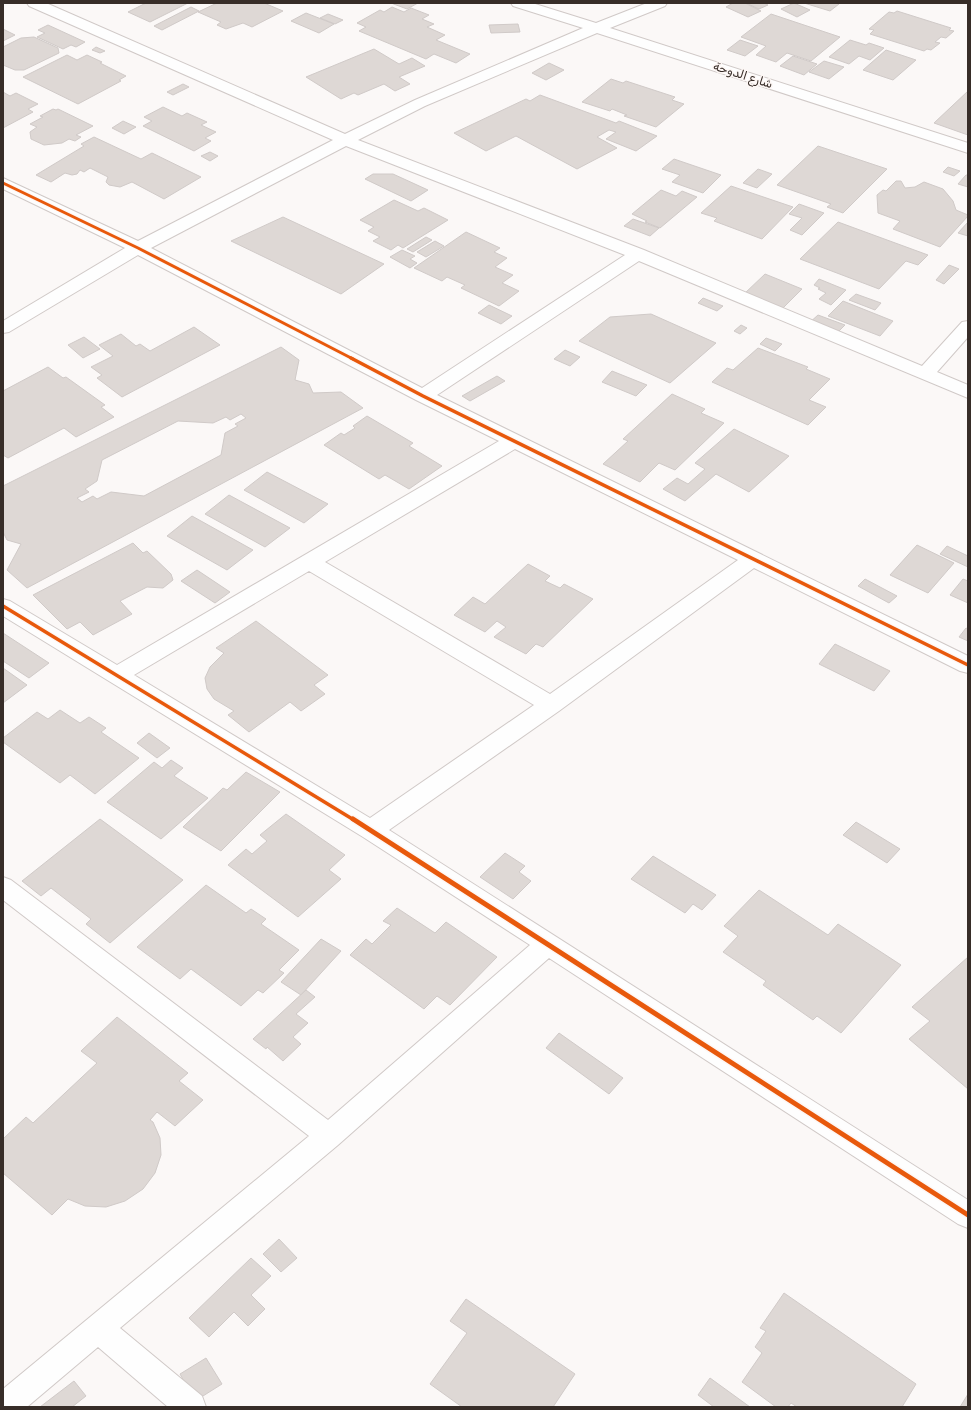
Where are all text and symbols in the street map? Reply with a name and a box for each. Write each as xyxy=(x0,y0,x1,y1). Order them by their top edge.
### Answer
street label: شارع الدوحة xyxy=(711,59,775,93)

